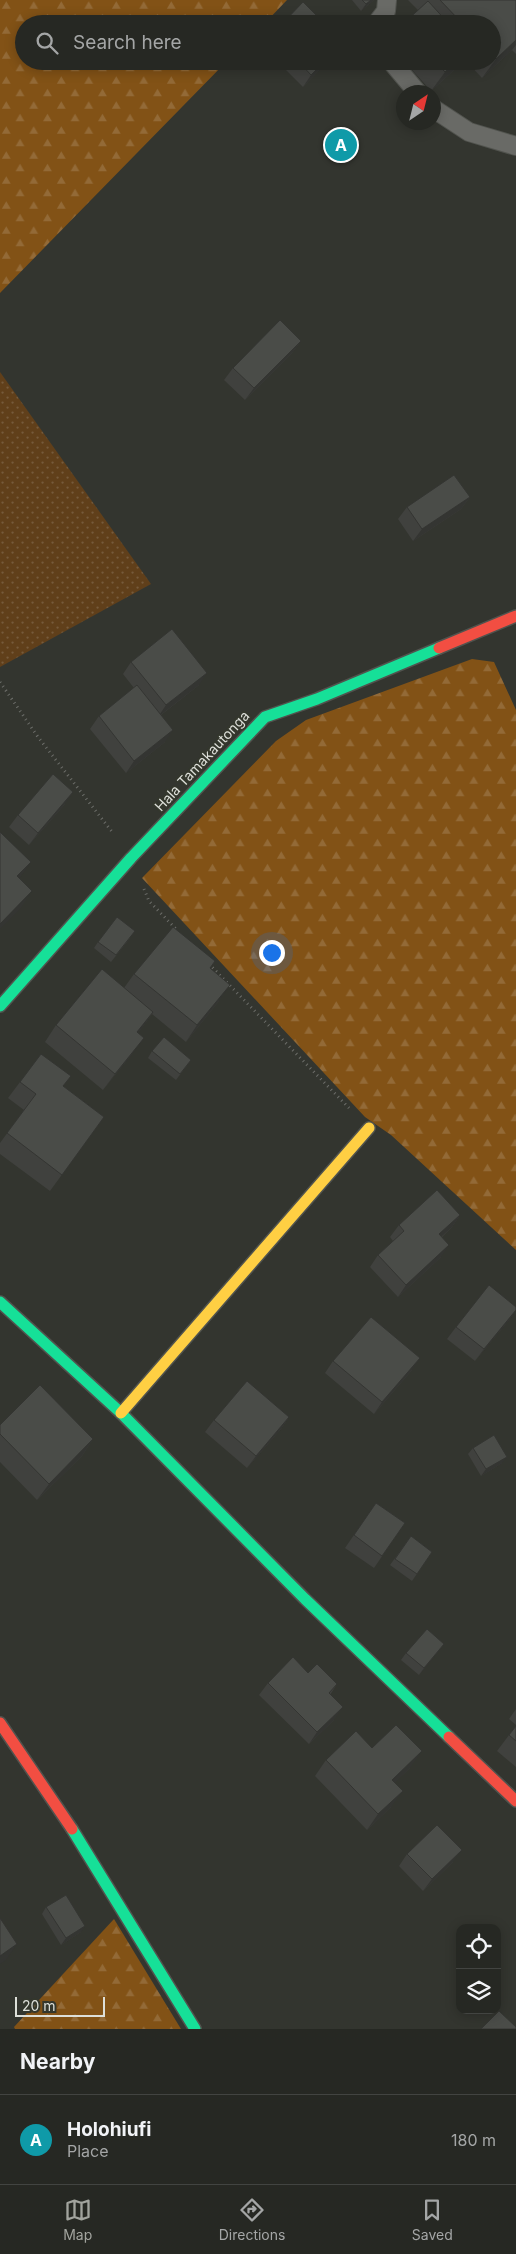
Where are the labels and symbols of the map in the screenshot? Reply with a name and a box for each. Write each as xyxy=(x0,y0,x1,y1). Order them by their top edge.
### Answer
north arrow xyxy=(396,85,441,130)
pin: A xyxy=(325,126,357,164)
street label: Hala Tamakautonga xyxy=(151,707,252,814)
your location xyxy=(259,940,285,966)
scale bar xyxy=(15,1994,105,2017)

